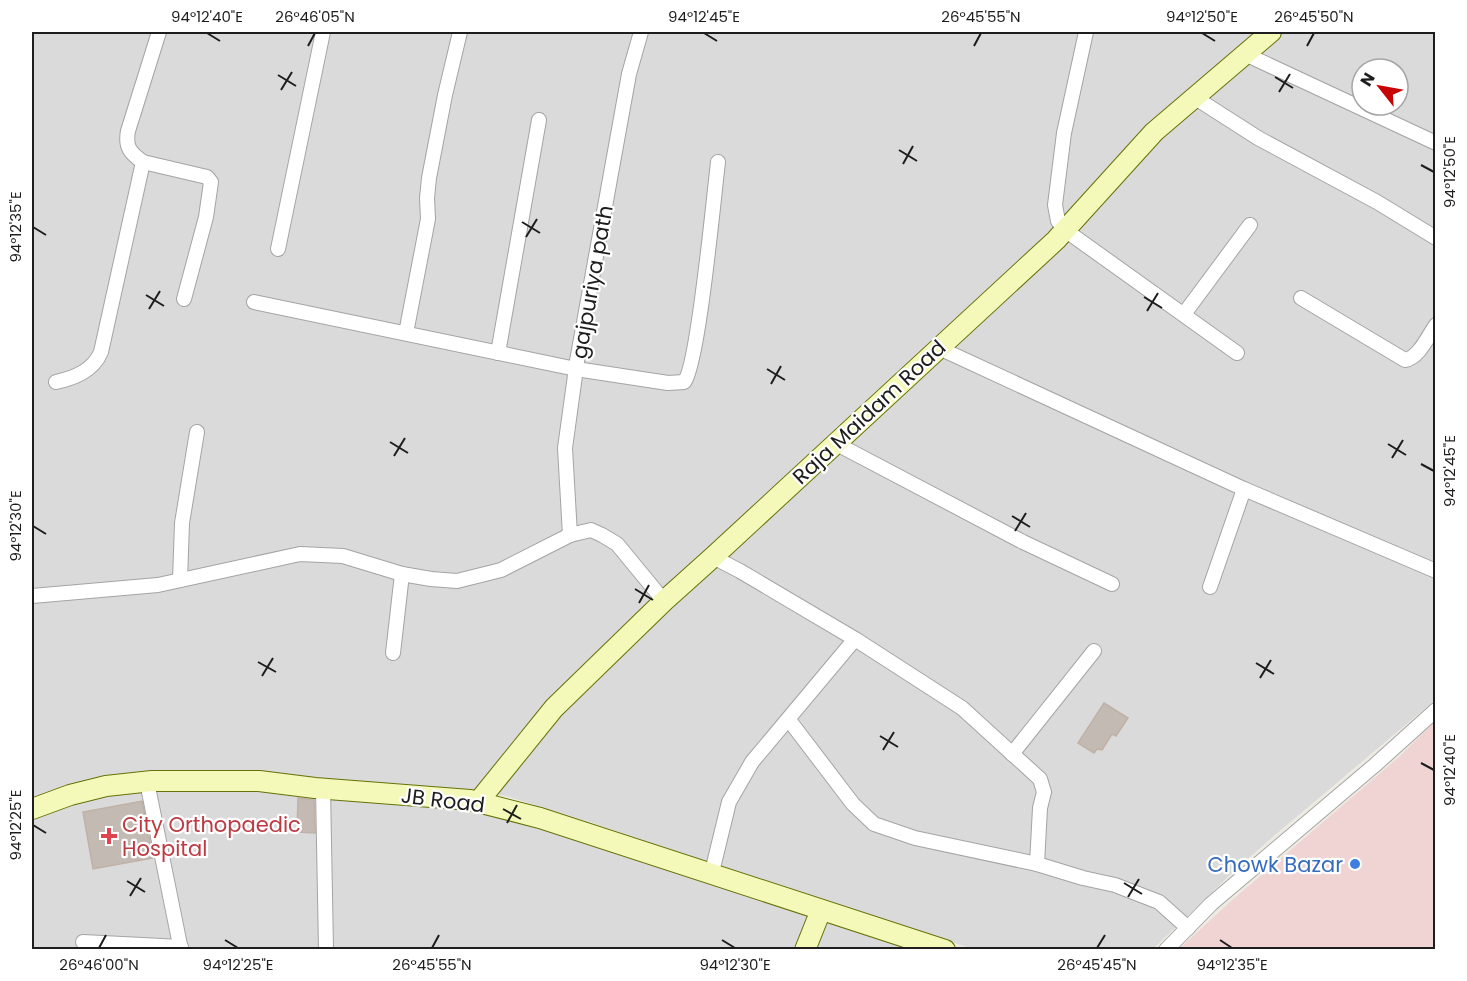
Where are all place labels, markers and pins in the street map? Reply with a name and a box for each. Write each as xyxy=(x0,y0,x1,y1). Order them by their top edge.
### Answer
place label: City Orthopaedic Hospital xyxy=(122,810,301,863)
marker: City Orthopaedic Hospital xyxy=(100,827,118,845)
place label: Chowk Bazar xyxy=(1208,850,1343,879)
marker: Chowk Bazar xyxy=(1348,857,1362,871)

